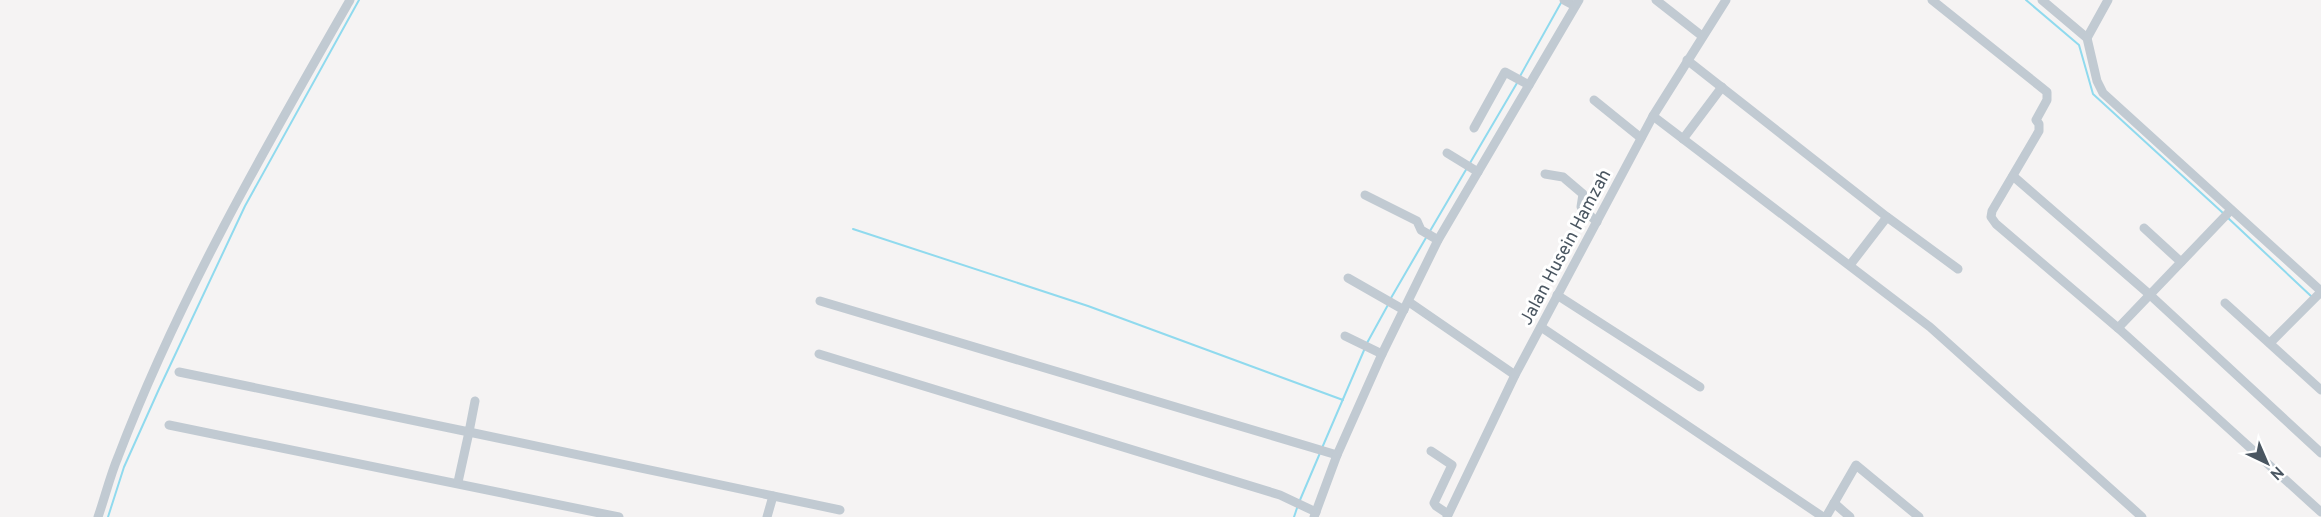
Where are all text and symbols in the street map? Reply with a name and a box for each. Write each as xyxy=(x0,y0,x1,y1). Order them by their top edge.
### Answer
street label: Jalan Husein Hamzah xyxy=(1515,166,1617,330)
north arrow xyxy=(2237,433,2297,493)
text: N xyxy=(2265,461,2287,484)

